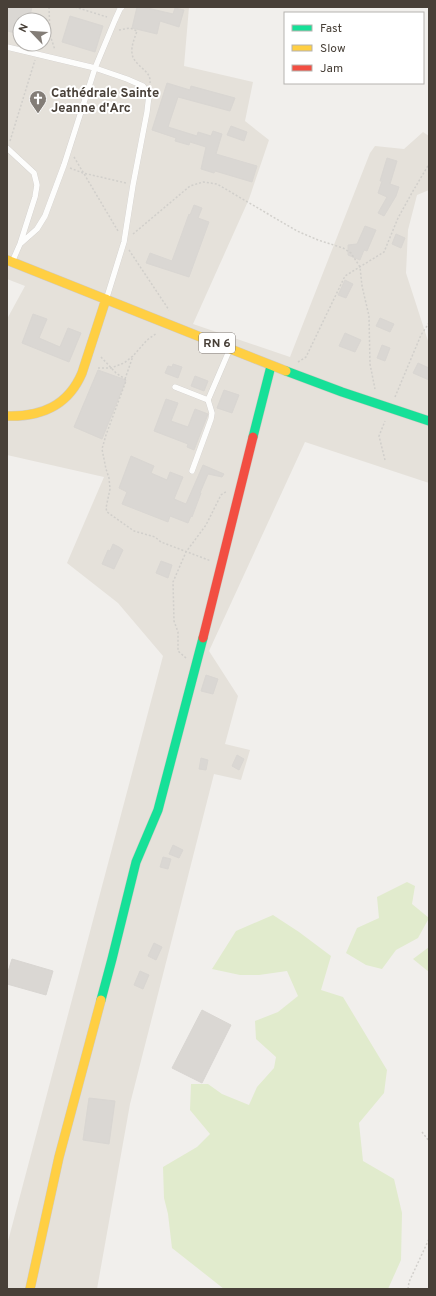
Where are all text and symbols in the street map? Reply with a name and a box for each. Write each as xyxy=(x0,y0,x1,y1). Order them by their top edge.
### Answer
north arrow xyxy=(12,12,52,52)
legend xyxy=(284,12,424,84)
text: Fast xyxy=(320,21,342,37)
text: N xyxy=(16,22,32,35)
text: Slow xyxy=(320,41,346,57)
text: Jam xyxy=(320,61,343,77)
place label: Cathédrale Sainte Jeanne d'Arc xyxy=(51,86,159,117)
church icon: Cathédrale Sainte Jeanne d'Arc xyxy=(28,89,48,114)
road number: RN 6 xyxy=(199,333,235,353)

